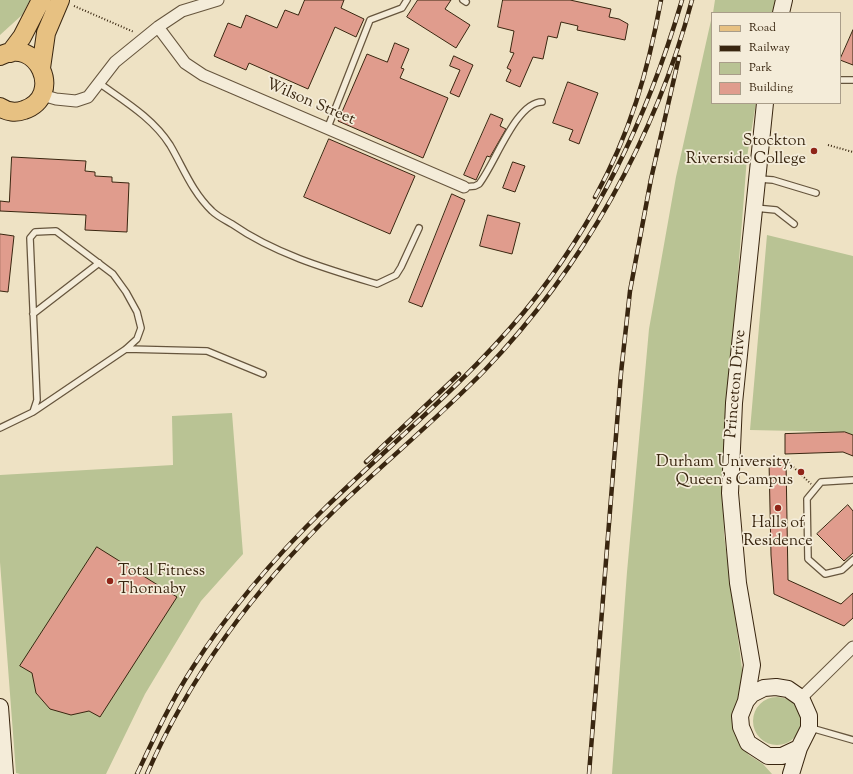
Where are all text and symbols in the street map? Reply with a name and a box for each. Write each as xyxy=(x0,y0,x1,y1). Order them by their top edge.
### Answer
legend xyxy=(711,12,841,104)
text: Road xyxy=(749,19,776,37)
text: Railway xyxy=(749,39,790,57)
text: Park xyxy=(749,59,772,77)
street label: Wilson Street xyxy=(262,76,358,130)
text: Building xyxy=(749,79,793,97)
place label: Stockton Riverside College xyxy=(686,132,806,170)
marker: Stockton Riverside College xyxy=(809,146,819,156)
street label: Princeton Drive xyxy=(723,329,751,439)
place label: Durham University, Queen's Campus xyxy=(656,453,793,491)
marker: Durham University, Queen's Campus xyxy=(796,467,806,477)
marker: Halls of Residence xyxy=(773,503,783,513)
place label: Halls of Residence xyxy=(743,514,813,552)
place label: Total Fitness Thornaby xyxy=(118,562,205,600)
marker: Total Fitness Thornaby xyxy=(105,576,115,586)

